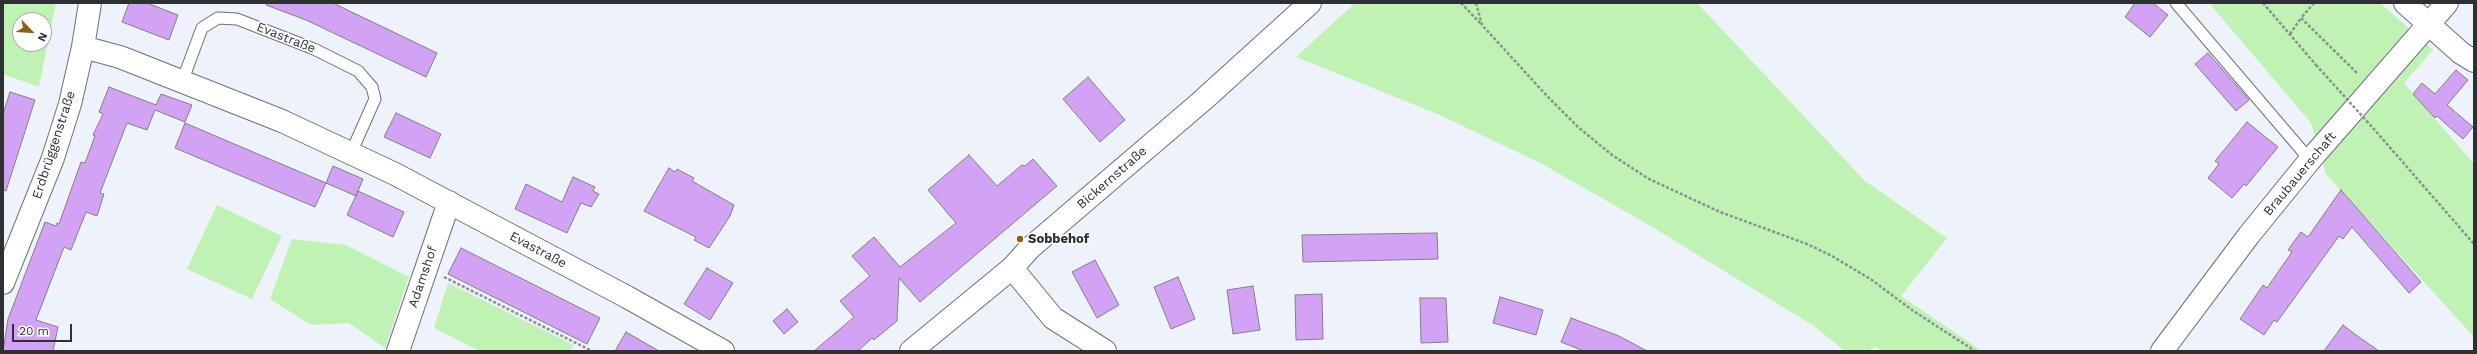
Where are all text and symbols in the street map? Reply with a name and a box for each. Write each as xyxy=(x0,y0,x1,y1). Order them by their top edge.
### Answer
north arrow xyxy=(12,12,52,52)
street label: Evastraße xyxy=(254,19,318,57)
text: N xyxy=(35,30,50,43)
street label: Erdbrüggenstraße xyxy=(29,89,79,201)
street label: Braubauerschaft xyxy=(2260,129,2340,219)
street label: Bickernstraße xyxy=(1074,143,1150,213)
street label: Evastraße xyxy=(507,229,569,271)
place label: Sobbehof xyxy=(1028,231,1089,247)
marker: Sobbehof xyxy=(1015,234,1025,244)
street label: Adamshof xyxy=(405,244,441,310)
scale bar xyxy=(14,316,74,342)
text: 20 m xyxy=(19,324,49,338)

